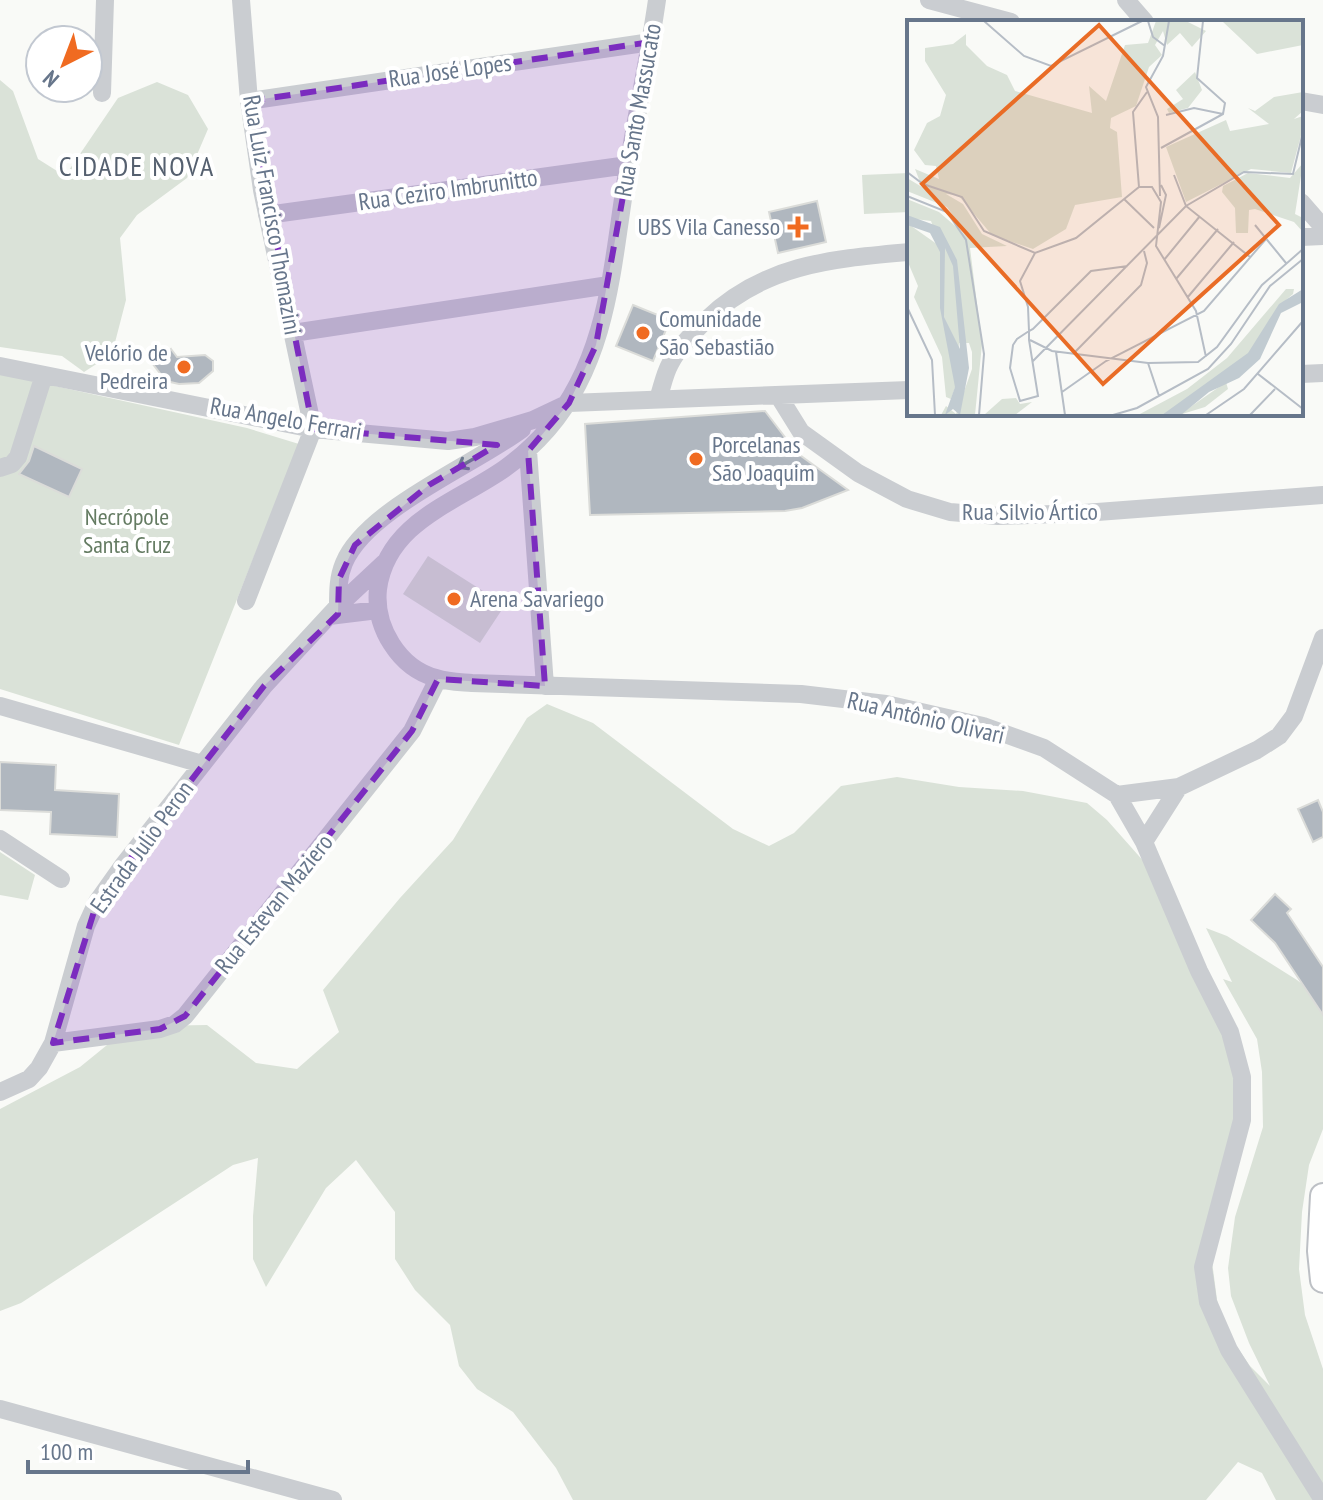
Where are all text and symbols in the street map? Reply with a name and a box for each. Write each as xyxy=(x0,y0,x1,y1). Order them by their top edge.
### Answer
inset map xyxy=(907,20,1303,416)
street label: Rua Santo Massucato xyxy=(607,21,668,199)
north arrow xyxy=(24,24,104,104)
street label: Rua José Lopes xyxy=(387,47,513,94)
text: N xyxy=(37,64,64,93)
street label: Rua Luiz Francisco Thomazini xyxy=(236,93,309,337)
district label: CIDADE NOVA xyxy=(59,147,215,184)
street label: Rua Ceziro Imbrunitto xyxy=(357,162,539,217)
place label: UBS Vila Canesso xyxy=(637,211,780,242)
marker: UBS Vila Canesso xyxy=(787,216,809,238)
place label: Comunidade São Sebastião xyxy=(659,303,774,362)
marker: Comunidade São Sebastião xyxy=(634,324,652,342)
place label: Velório de Pedreira xyxy=(84,337,168,396)
marker: Velório de Pedreira xyxy=(175,358,193,376)
street label: Rua Angelo Ferrari xyxy=(208,390,364,447)
place label: Porcelanas São Joaquim xyxy=(712,429,815,488)
marker: Porcelanas São Joaquim xyxy=(687,450,705,468)
one-way arrow xyxy=(457,454,480,470)
street label: Rua Silvio Ártico xyxy=(962,496,1098,527)
park label: Necrópole Santa Cruz xyxy=(83,501,171,560)
place label: Arena Savariego xyxy=(470,583,604,614)
marker: Arena Savariego xyxy=(445,590,463,608)
street label: Rua Antônio Olivari xyxy=(844,684,1008,751)
street label: Estrada Julio Peron xyxy=(83,774,200,919)
street label: Rua Estevan Maziero xyxy=(208,827,339,980)
scale bar xyxy=(28,1424,248,1474)
text: 100 m xyxy=(40,1436,93,1467)

